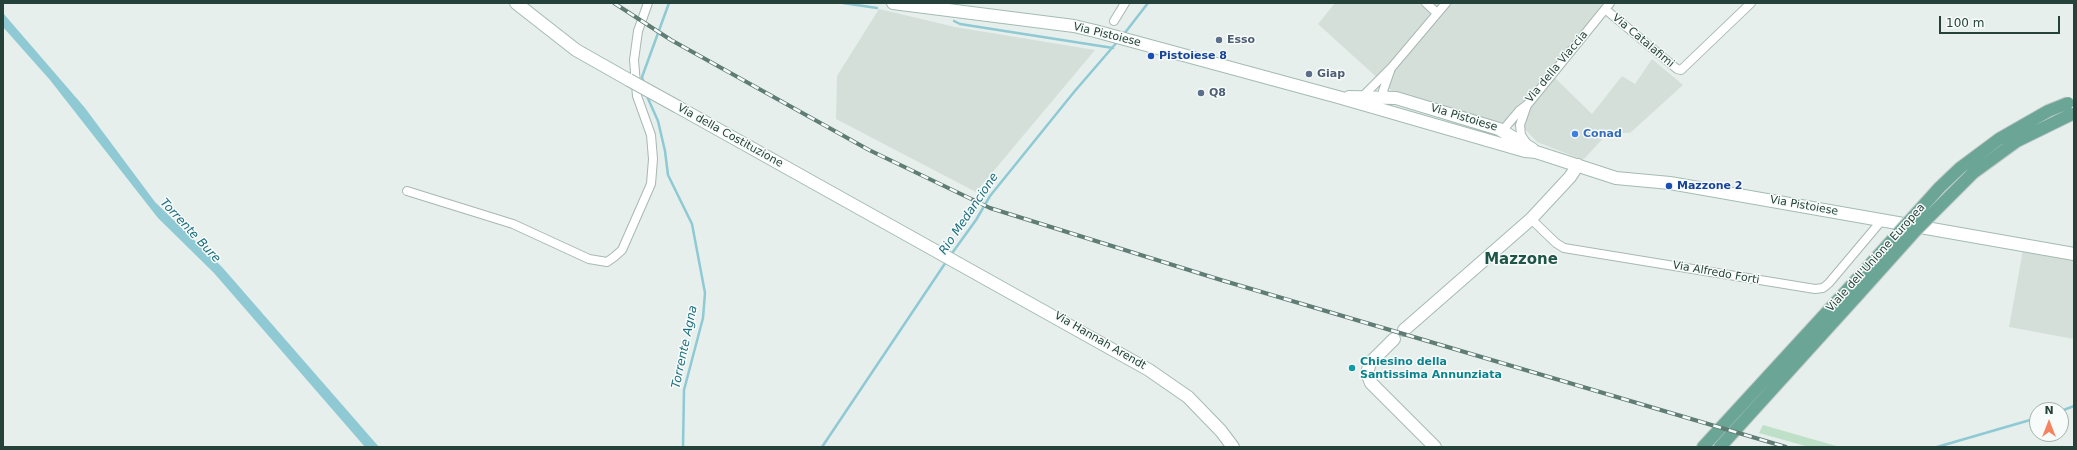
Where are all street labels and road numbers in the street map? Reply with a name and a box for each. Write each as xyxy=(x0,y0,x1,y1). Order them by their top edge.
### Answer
street label: Via Catalafimi xyxy=(1609,11,1677,71)
street label: Via Pistoiese xyxy=(1072,20,1142,50)
street label: Via della Viaccia xyxy=(1523,28,1591,106)
street label: Via della Costituzione xyxy=(675,101,785,171)
street label: Via Pistoiese xyxy=(1429,102,1499,134)
street label: Via Pistoiese xyxy=(1769,193,1839,219)
street label: Viale dell'Unione Europea xyxy=(1824,201,1928,315)
street label: Via Alfredo Forti xyxy=(1672,259,1760,287)
street label: Via Hannah Arendt xyxy=(1052,309,1148,373)

